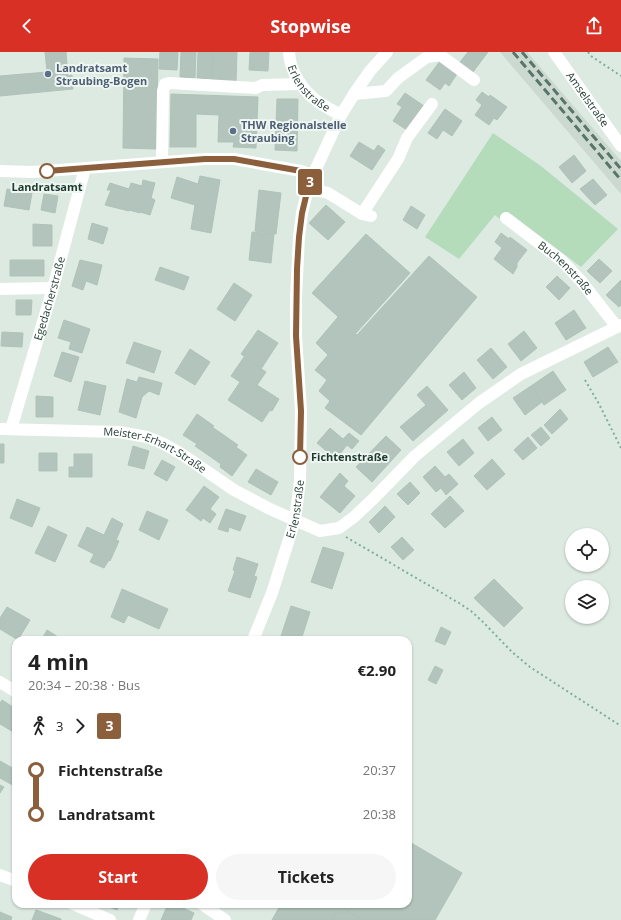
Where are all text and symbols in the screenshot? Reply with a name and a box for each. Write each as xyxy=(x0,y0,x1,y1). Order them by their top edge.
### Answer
text: Stopwise xyxy=(270,14,351,38)
icon: back xyxy=(16,15,38,37)
icon: share xyxy=(583,15,605,37)
place label: Landratsamt Straubing-Bogen xyxy=(56,60,147,88)
street label: Erlenstraße xyxy=(285,63,333,115)
street label: Amselstraße xyxy=(563,68,613,129)
marker: Landratsamt Straubing-Bogen xyxy=(43,69,53,79)
place label: THW Regionalstelle Straubing xyxy=(241,117,347,145)
marker: THW Regionalstelle Straubing xyxy=(228,126,238,136)
marker: Landratsamt xyxy=(39,163,55,179)
line badge: 3 xyxy=(297,169,323,195)
text: 3 xyxy=(306,172,314,191)
place label: Landratsamt xyxy=(11,179,83,194)
street label: Buchenstraße xyxy=(535,237,597,298)
street label: Egedacherstraße xyxy=(30,255,68,342)
street label: Meister-Erhart-Straße xyxy=(103,424,210,476)
marker: Fichtenstraße xyxy=(292,449,308,465)
place label: Fichtenstraße xyxy=(311,449,388,464)
street label: Erlenstraße xyxy=(282,479,307,540)
map controls xyxy=(565,528,609,624)
button: locate xyxy=(565,528,609,572)
button: layers xyxy=(565,580,609,624)
text: 4 min xyxy=(28,646,89,676)
text: €2.90 xyxy=(357,660,396,680)
text: 20:34 – 20:38 · Bus xyxy=(28,676,140,694)
icon: walk xyxy=(28,715,50,737)
icon: forward xyxy=(69,715,91,737)
text: 3 xyxy=(105,716,113,735)
text: 3 xyxy=(56,717,63,735)
text: Fichtenstraße xyxy=(58,760,163,780)
text: 20:37 xyxy=(363,761,396,779)
text: Landratsamt xyxy=(58,804,155,824)
text: 20:38 xyxy=(363,805,396,823)
button: Start xyxy=(28,854,208,900)
button: Tickets xyxy=(216,854,396,900)

